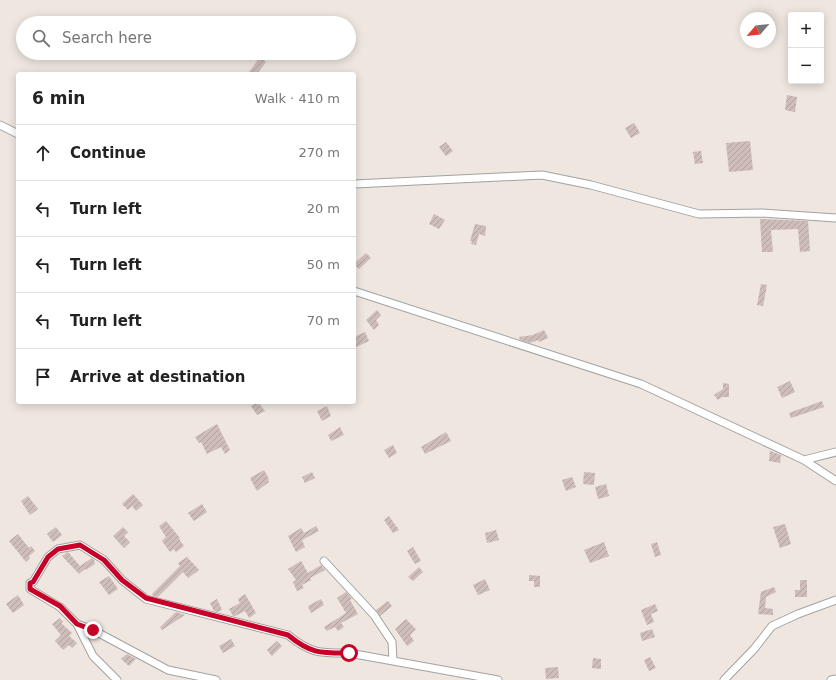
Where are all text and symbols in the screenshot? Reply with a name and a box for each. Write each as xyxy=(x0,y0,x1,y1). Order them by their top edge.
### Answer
north arrow xyxy=(740,12,776,48)
map controls xyxy=(788,12,824,84)
button: + xyxy=(788,12,824,48)
search box xyxy=(16,16,356,60)
icon: search xyxy=(30,27,52,49)
text: Search here xyxy=(62,29,152,47)
button: − xyxy=(788,48,824,84)
text: 6 min xyxy=(32,88,85,108)
text: Walk · 410 m xyxy=(255,91,340,106)
icon: ahead xyxy=(32,142,54,164)
text: Continue xyxy=(70,144,146,162)
text: 270 m xyxy=(298,145,340,160)
icon: left xyxy=(32,198,54,220)
text: Turn left xyxy=(70,200,142,218)
text: 20 m xyxy=(307,201,340,216)
icon: left xyxy=(32,254,54,276)
text: Turn left xyxy=(70,256,142,274)
text: 50 m xyxy=(307,257,340,272)
icon: left xyxy=(32,310,54,332)
text: Turn left xyxy=(70,312,142,330)
text: 70 m xyxy=(307,313,340,328)
icon: arrive xyxy=(32,366,54,388)
text: Arrive at destination xyxy=(70,368,245,386)
route end xyxy=(84,621,102,639)
route start xyxy=(340,644,358,662)

